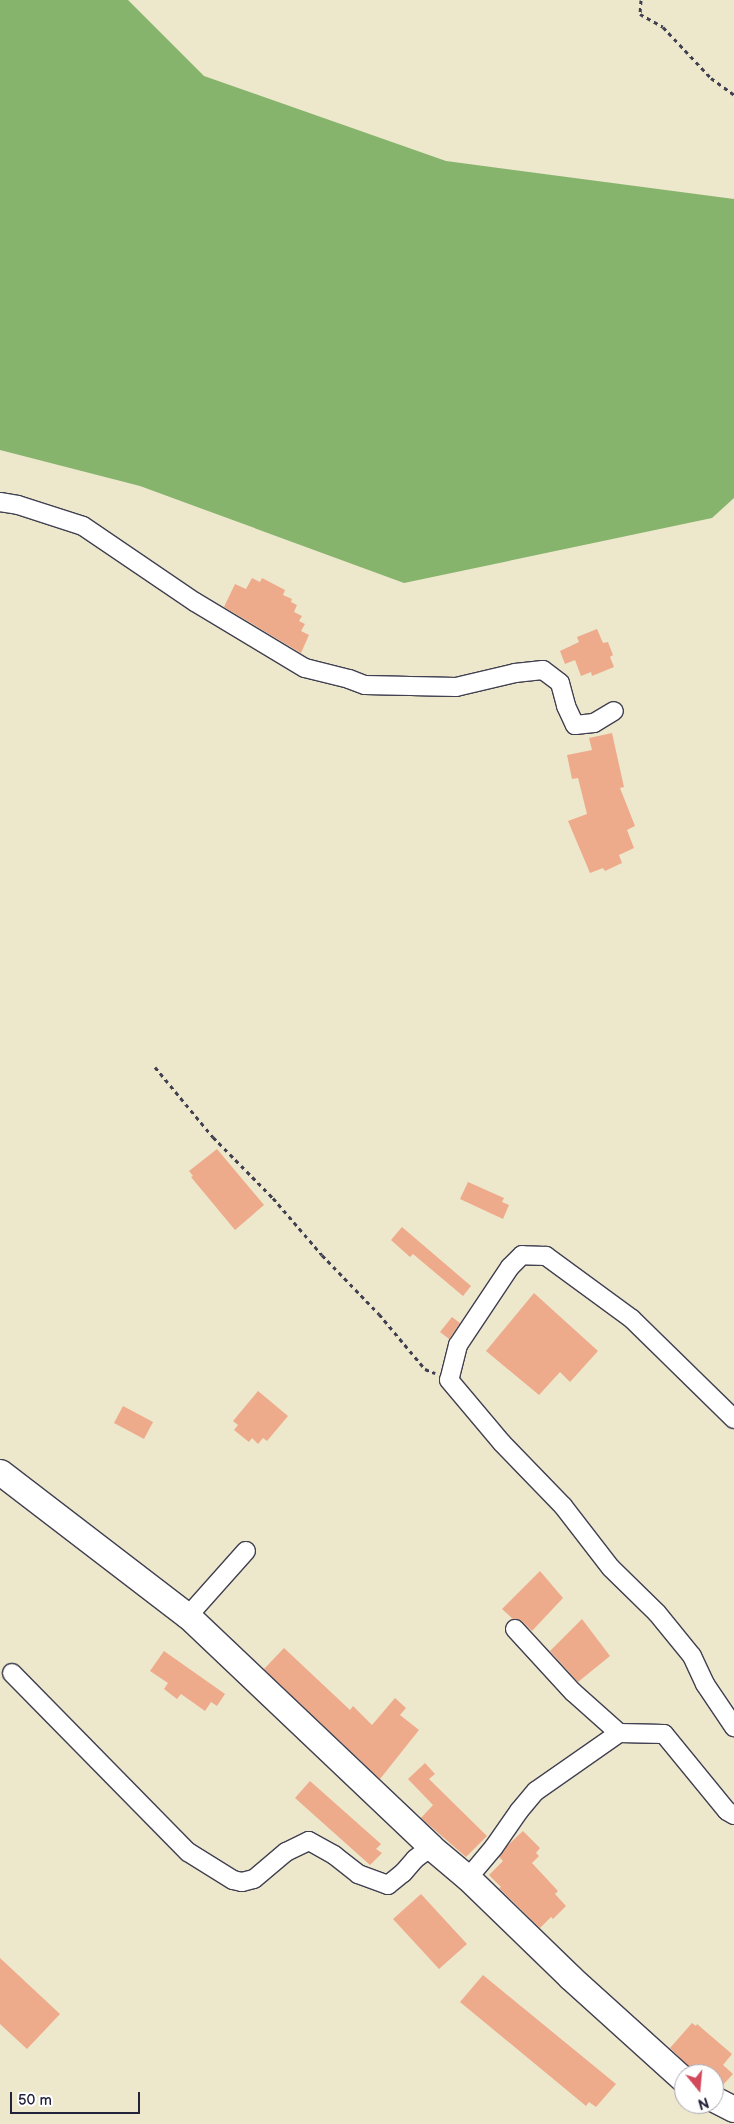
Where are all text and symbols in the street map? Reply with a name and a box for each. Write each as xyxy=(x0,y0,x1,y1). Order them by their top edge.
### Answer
north arrow xyxy=(674,2064,724,2114)
scale bar xyxy=(12,2082,142,2114)
text: 50 m xyxy=(18,2091,52,2110)
text: N xyxy=(696,2093,711,2113)

